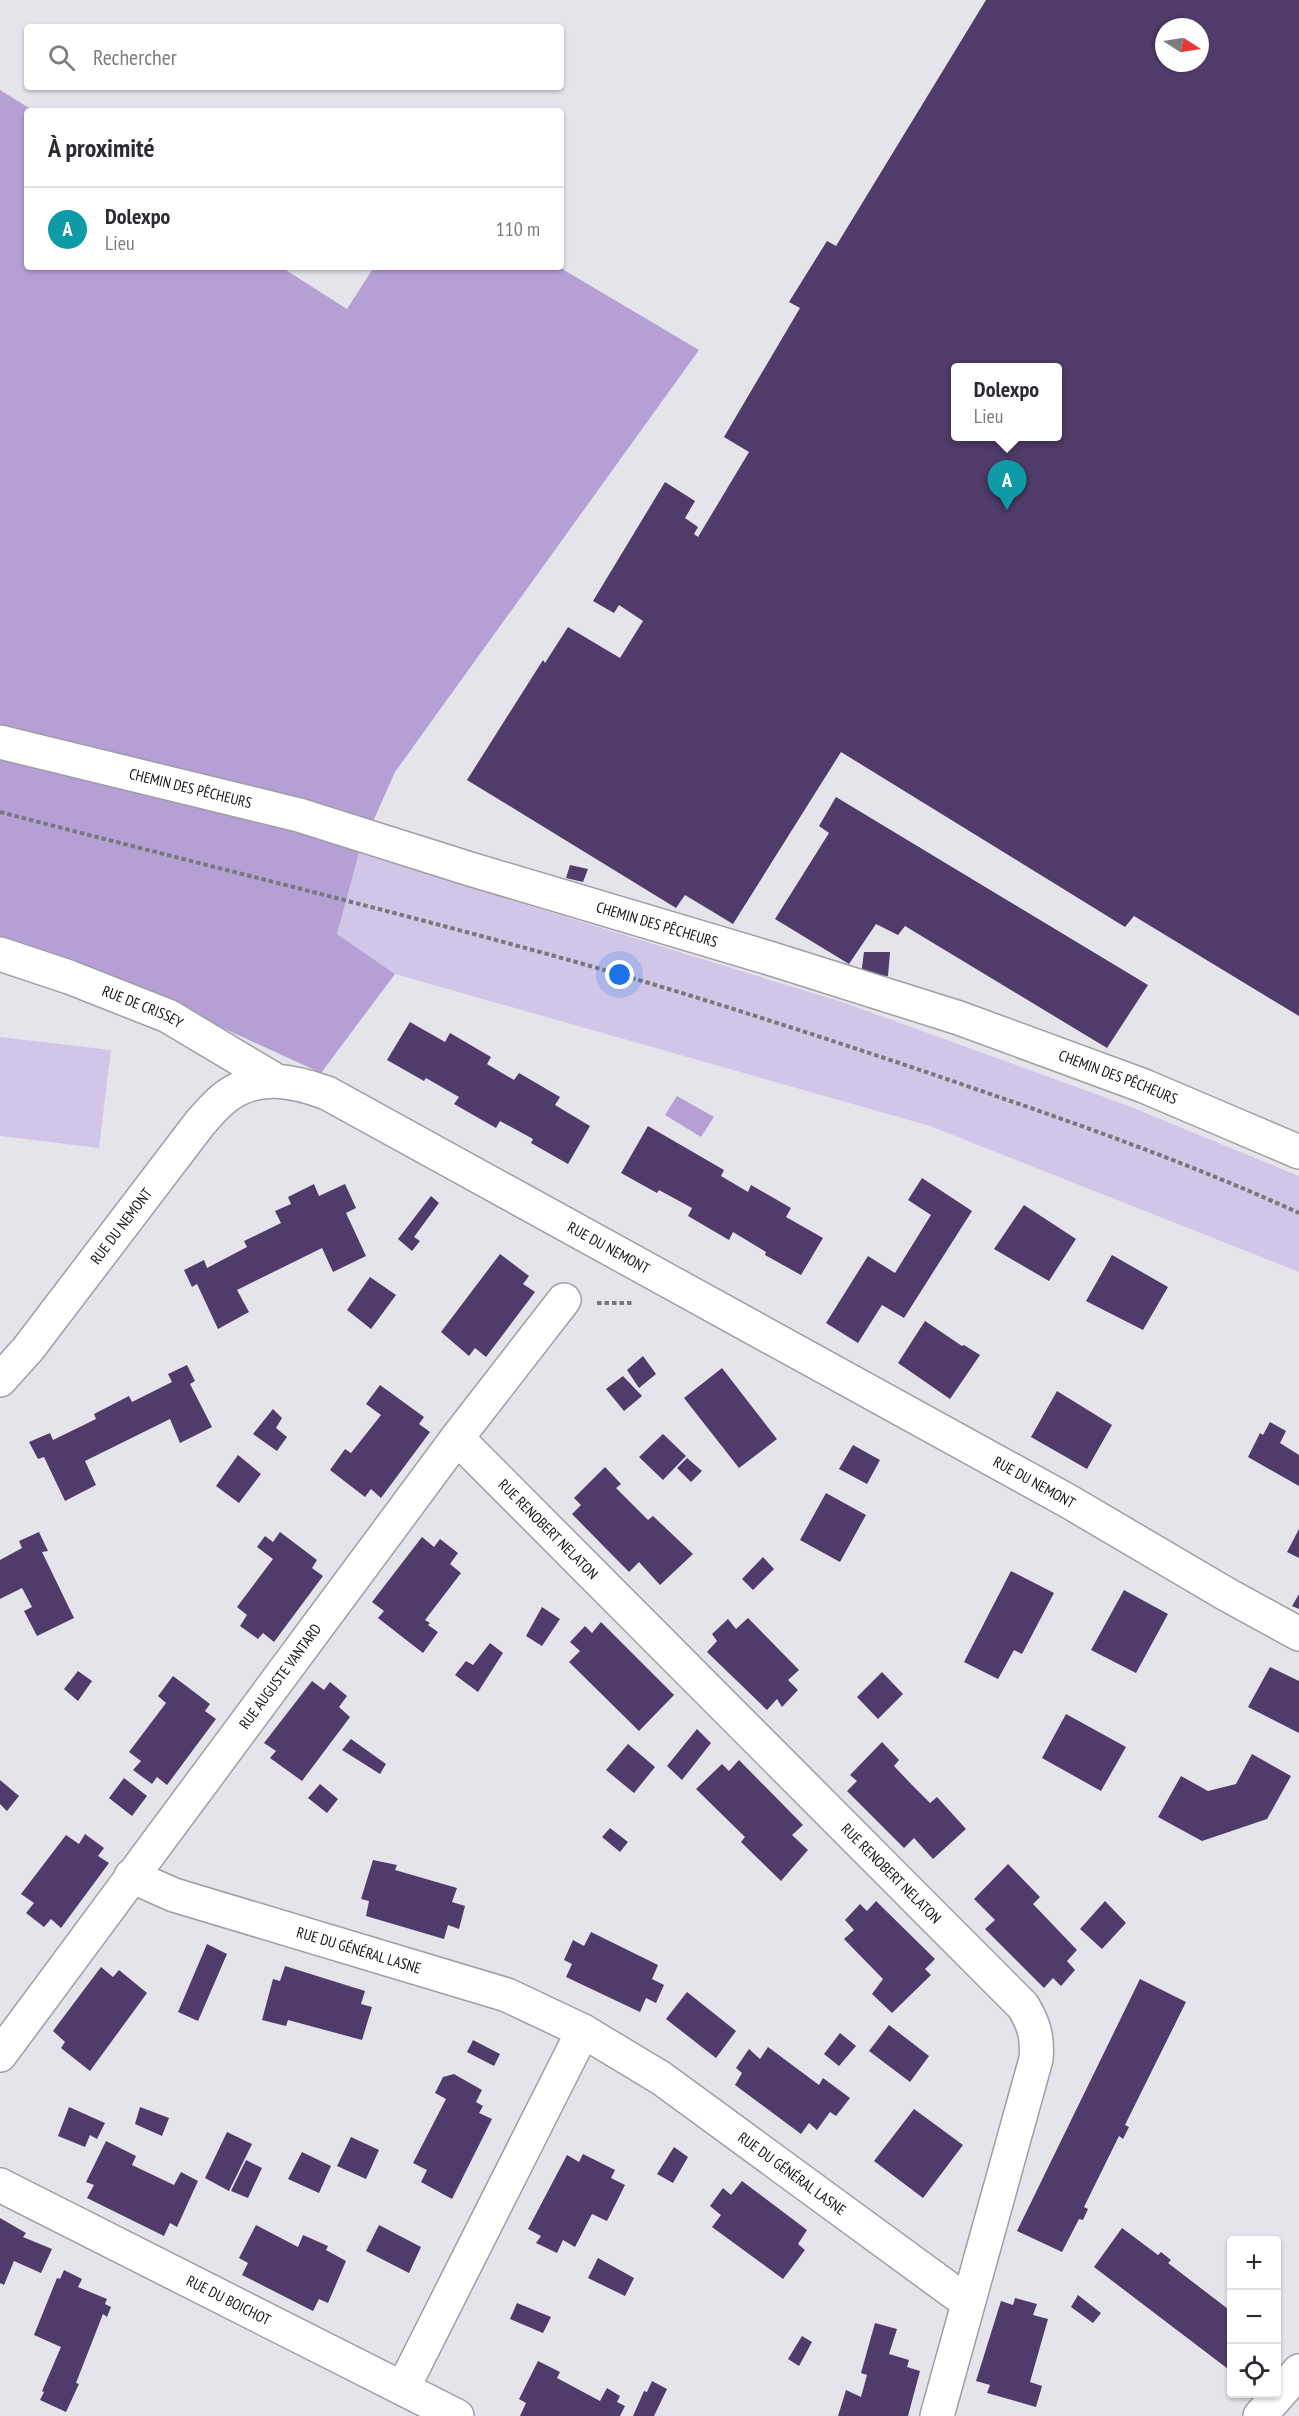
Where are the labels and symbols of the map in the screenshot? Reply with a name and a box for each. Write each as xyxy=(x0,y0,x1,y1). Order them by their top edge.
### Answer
north arrow xyxy=(1155,18,1209,72)
pin: A xyxy=(988,460,1026,510)
street label: CHEMIN DES PÊCHEURS xyxy=(127,764,254,812)
street label: CHEMIN DES PÊCHEURS xyxy=(594,897,720,951)
your location xyxy=(605,960,634,989)
street label: RUE DE CRISSEY xyxy=(100,981,187,1032)
street label: CHEMIN DES PÊCHEURS xyxy=(1056,1045,1180,1108)
street label: RUE DU NEMONT xyxy=(86,1184,156,1268)
street label: RUE DU NEMONT xyxy=(564,1217,653,1278)
street label: RUE DU NEMONT xyxy=(990,1452,1079,1512)
street label: RUE RENOBERT NELATON xyxy=(495,1475,602,1583)
street label: RUE AUGUSTE VANTARD xyxy=(235,1620,325,1733)
street label: RUE RENOBERT NELATON xyxy=(838,1819,945,1927)
street label: RUE DU GÉNÉRAL LASNE xyxy=(294,1922,424,1978)
street label: RUE DU GÉNÉRAL LASNE xyxy=(734,2128,850,2219)
street label: RUE DU BOICHOT xyxy=(183,2271,274,2329)

